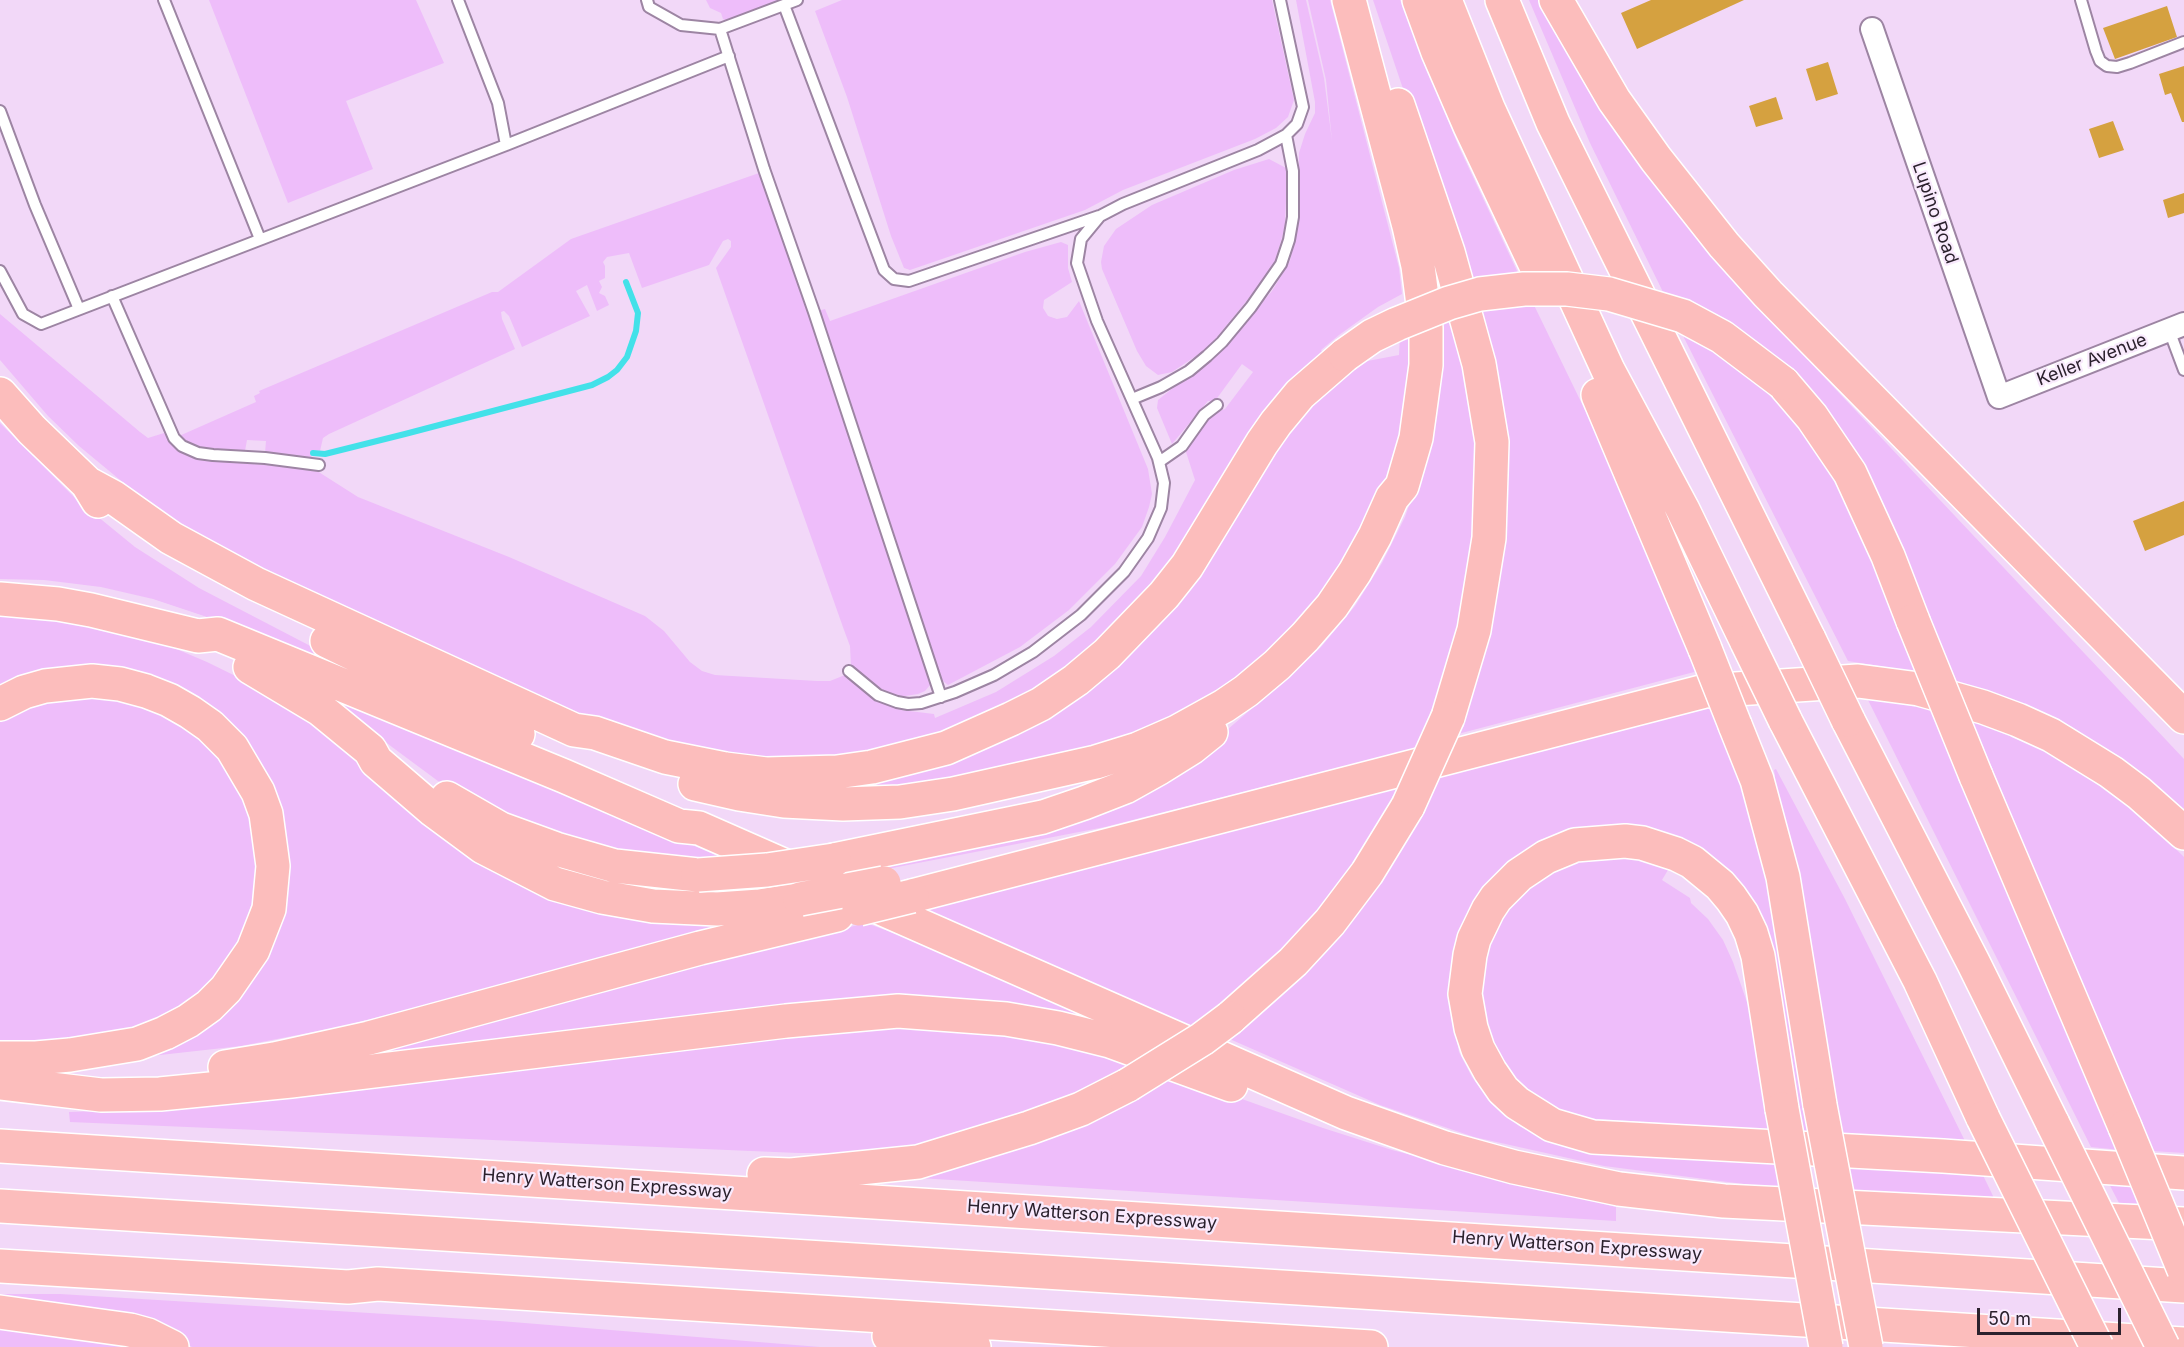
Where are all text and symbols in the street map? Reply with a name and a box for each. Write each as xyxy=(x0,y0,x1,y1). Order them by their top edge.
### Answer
street label: Lupino Road xyxy=(1908,159,1962,267)
street label: Keller Avenue xyxy=(2034,329,2150,391)
street label: Henry Watterson Expressway xyxy=(481,1164,733,1204)
street label: Henry Watterson Expressway xyxy=(966,1195,1218,1235)
street label: Henry Watterson Expressway xyxy=(1451,1226,1703,1266)
scale bar xyxy=(1980,1296,2124,1334)
text: 50 m xyxy=(1988,1308,2031,1329)

